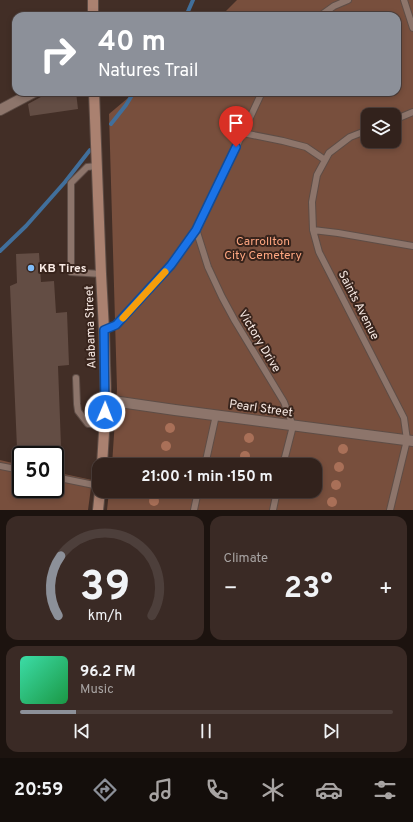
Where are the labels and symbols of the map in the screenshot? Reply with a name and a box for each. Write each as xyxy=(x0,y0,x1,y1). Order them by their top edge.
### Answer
pin xyxy=(219,106,253,147)
park label: Carrollton City Cemetery xyxy=(224,234,302,264)
place label: KB Tires xyxy=(39,261,87,277)
marker: KB Tires xyxy=(26,263,36,273)
street label: Saints Avenue xyxy=(334,268,382,343)
street label: Alabama Street xyxy=(82,285,100,369)
street label: Victory Drive xyxy=(234,307,284,376)
position arrow xyxy=(84,391,126,433)
street label: Pearl Street xyxy=(228,397,294,421)
speed limit sign: 50 xyxy=(12,446,64,498)

